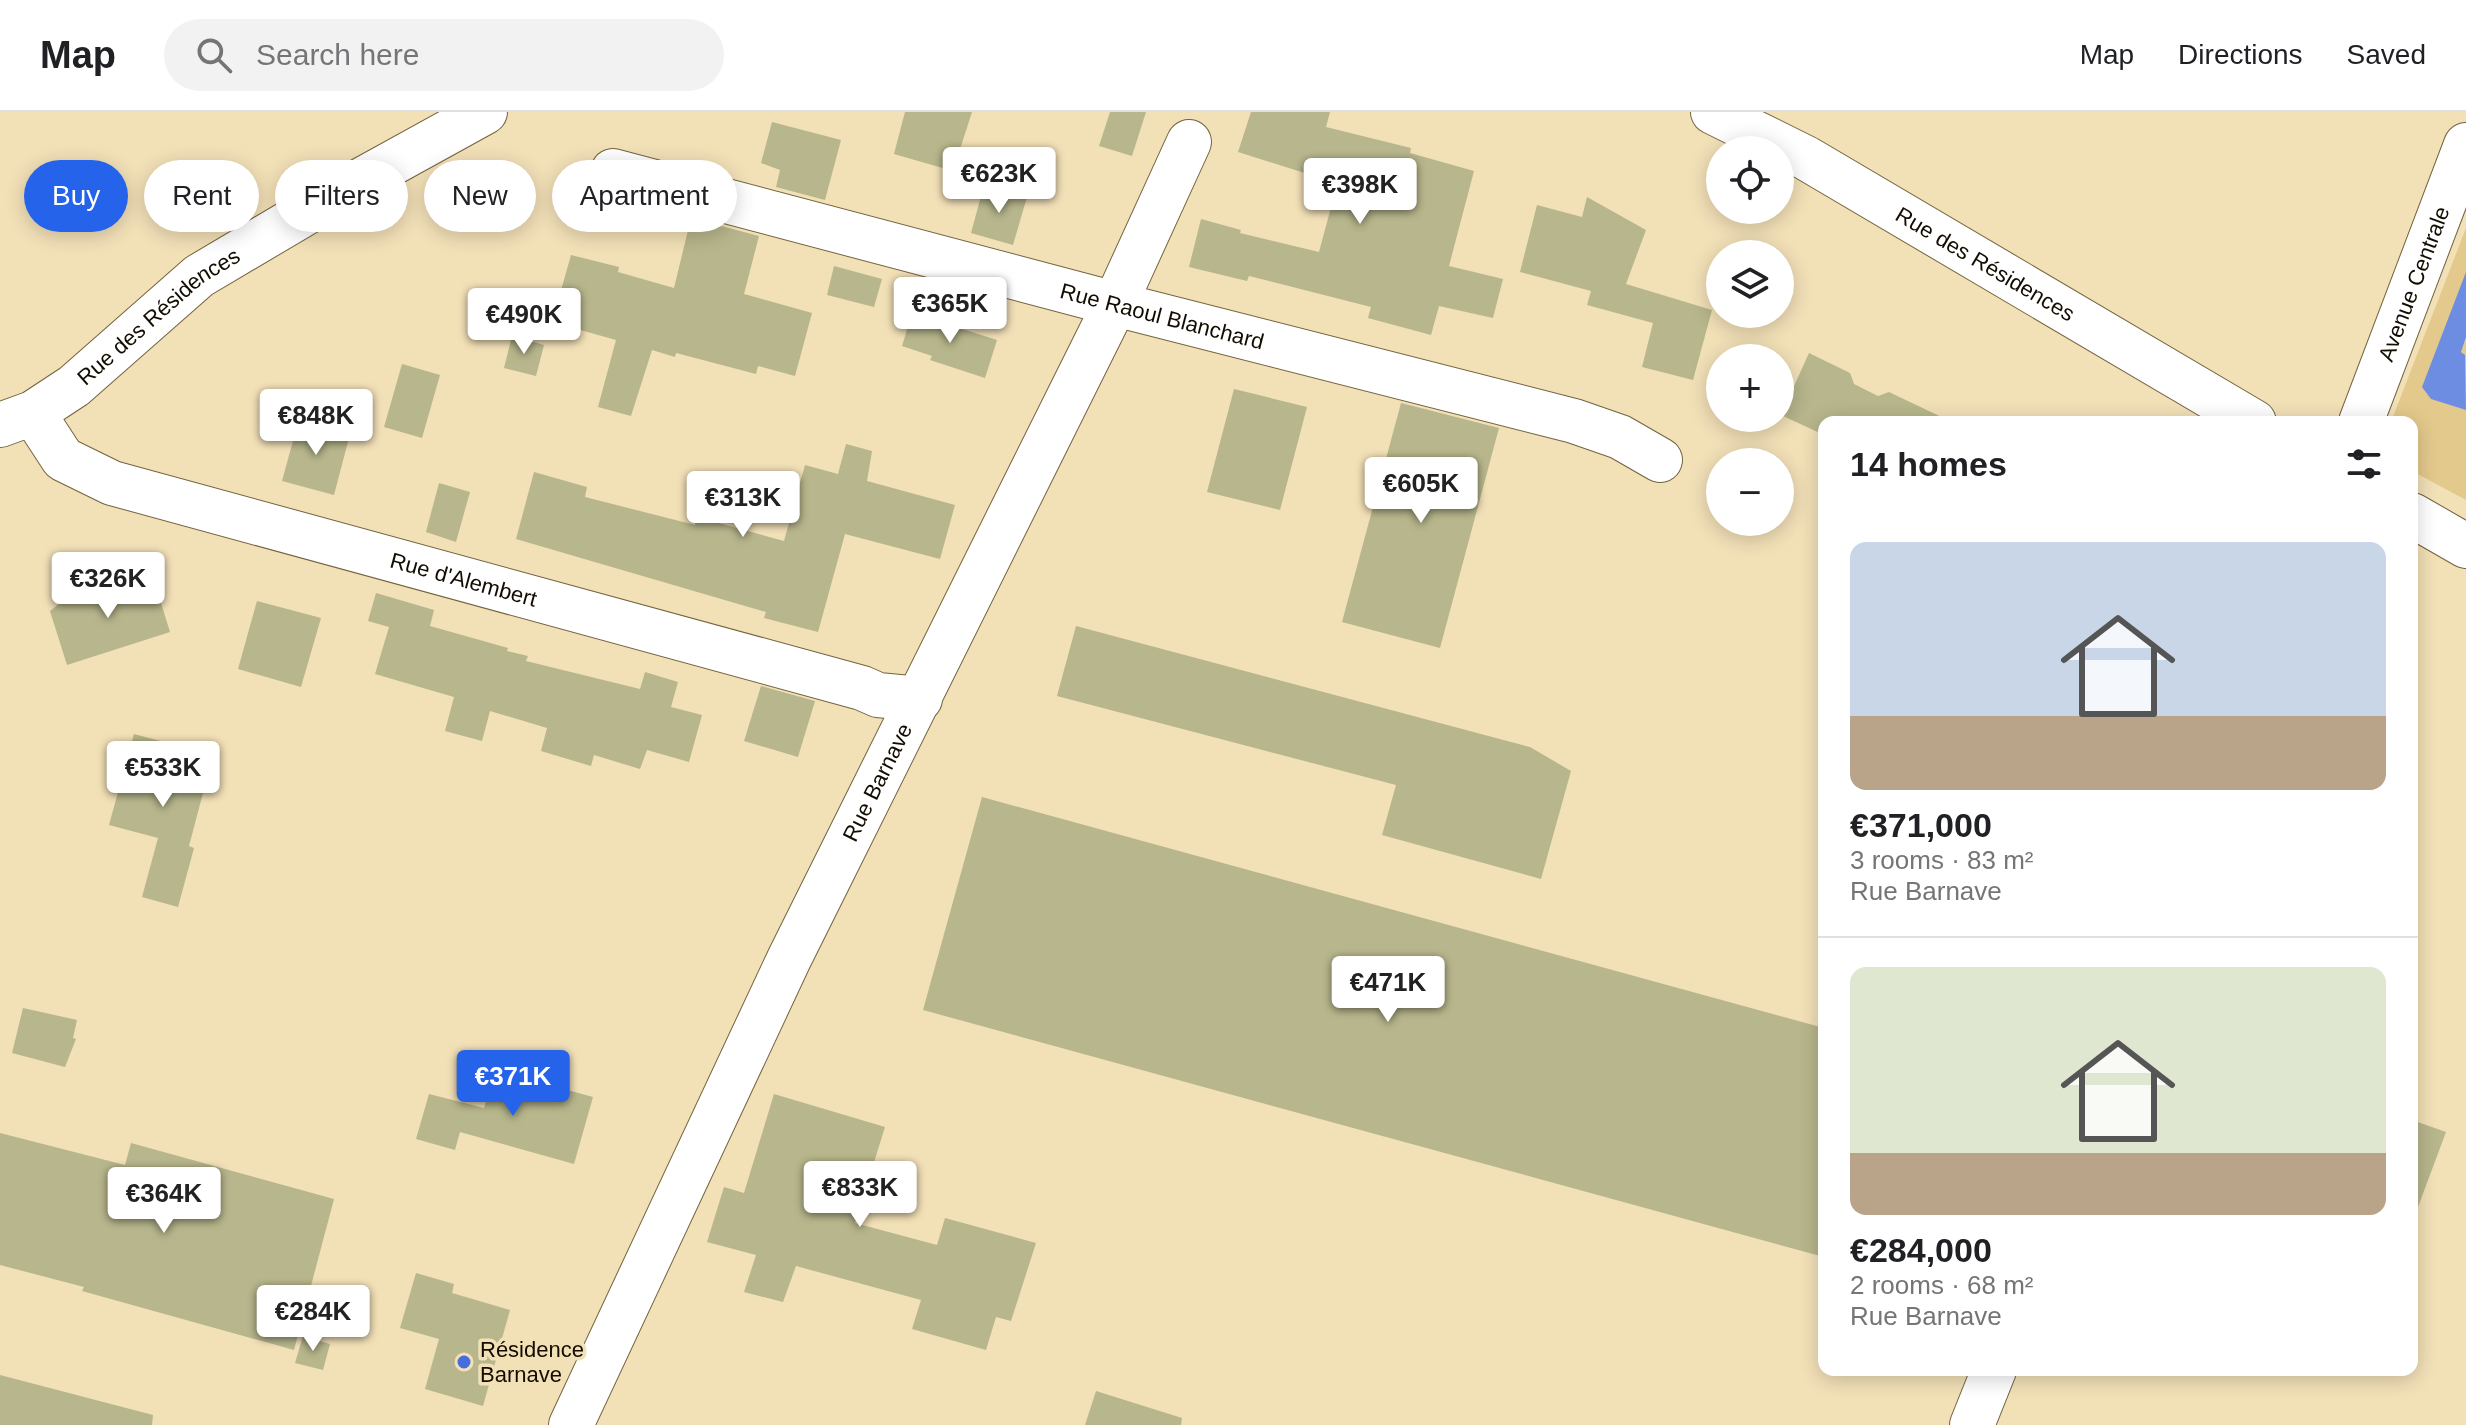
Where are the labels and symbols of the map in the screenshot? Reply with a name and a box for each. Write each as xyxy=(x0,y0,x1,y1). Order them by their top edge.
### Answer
pin: €623K xyxy=(943,147,1055,215)
pin: €398K xyxy=(1304,158,1416,226)
street label: Rue des Résidences xyxy=(1892,201,2079,326)
street label: Avenue Centrale xyxy=(2373,203,2454,365)
street label: Rue des Résidences xyxy=(72,242,244,390)
pin: €365K xyxy=(894,277,1006,345)
street label: Rue Raoul Blanchard xyxy=(1058,278,1267,354)
pin: €490K xyxy=(468,288,580,356)
pin: €848K xyxy=(260,389,372,457)
pin: €605K xyxy=(1365,457,1477,525)
pin: €313K xyxy=(687,471,799,539)
street label: Rue d'Alembert xyxy=(387,547,540,611)
pin: €326K xyxy=(52,552,164,620)
street label: Rue Barnave xyxy=(837,719,917,845)
pin: €533K xyxy=(107,741,219,809)
pin: €471K xyxy=(1332,956,1444,1024)
pin: €371K xyxy=(457,1050,569,1118)
pin: €833K xyxy=(804,1161,916,1229)
pin: €364K xyxy=(108,1167,220,1235)
pin: €284K xyxy=(257,1285,369,1353)
place label: Résidence Barnave xyxy=(480,1337,584,1387)
marker: Résidence Barnave xyxy=(455,1353,473,1371)

